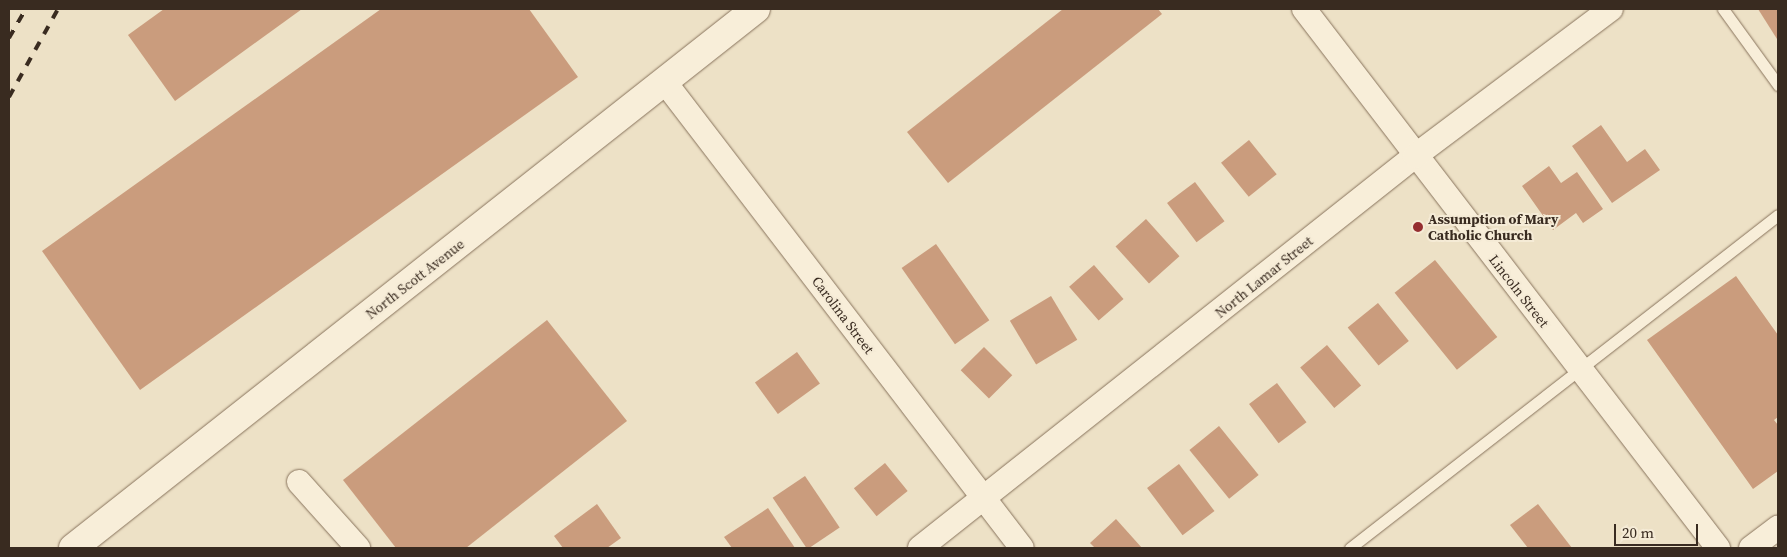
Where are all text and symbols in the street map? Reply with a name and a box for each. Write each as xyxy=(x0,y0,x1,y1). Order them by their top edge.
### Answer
place label: Assumption of Mary Catholic Church xyxy=(1428,211,1558,243)
marker: Assumption of Mary Catholic Church xyxy=(1412,221,1424,233)
street label: North Lamar Street xyxy=(1212,233,1316,321)
street label: North Scott Avenue xyxy=(362,235,468,323)
street label: Lincoln Street xyxy=(1485,251,1553,331)
street label: Carolina Street xyxy=(808,273,878,357)
scale bar xyxy=(1617,514,1701,546)
text: 20 m xyxy=(1622,522,1654,543)

